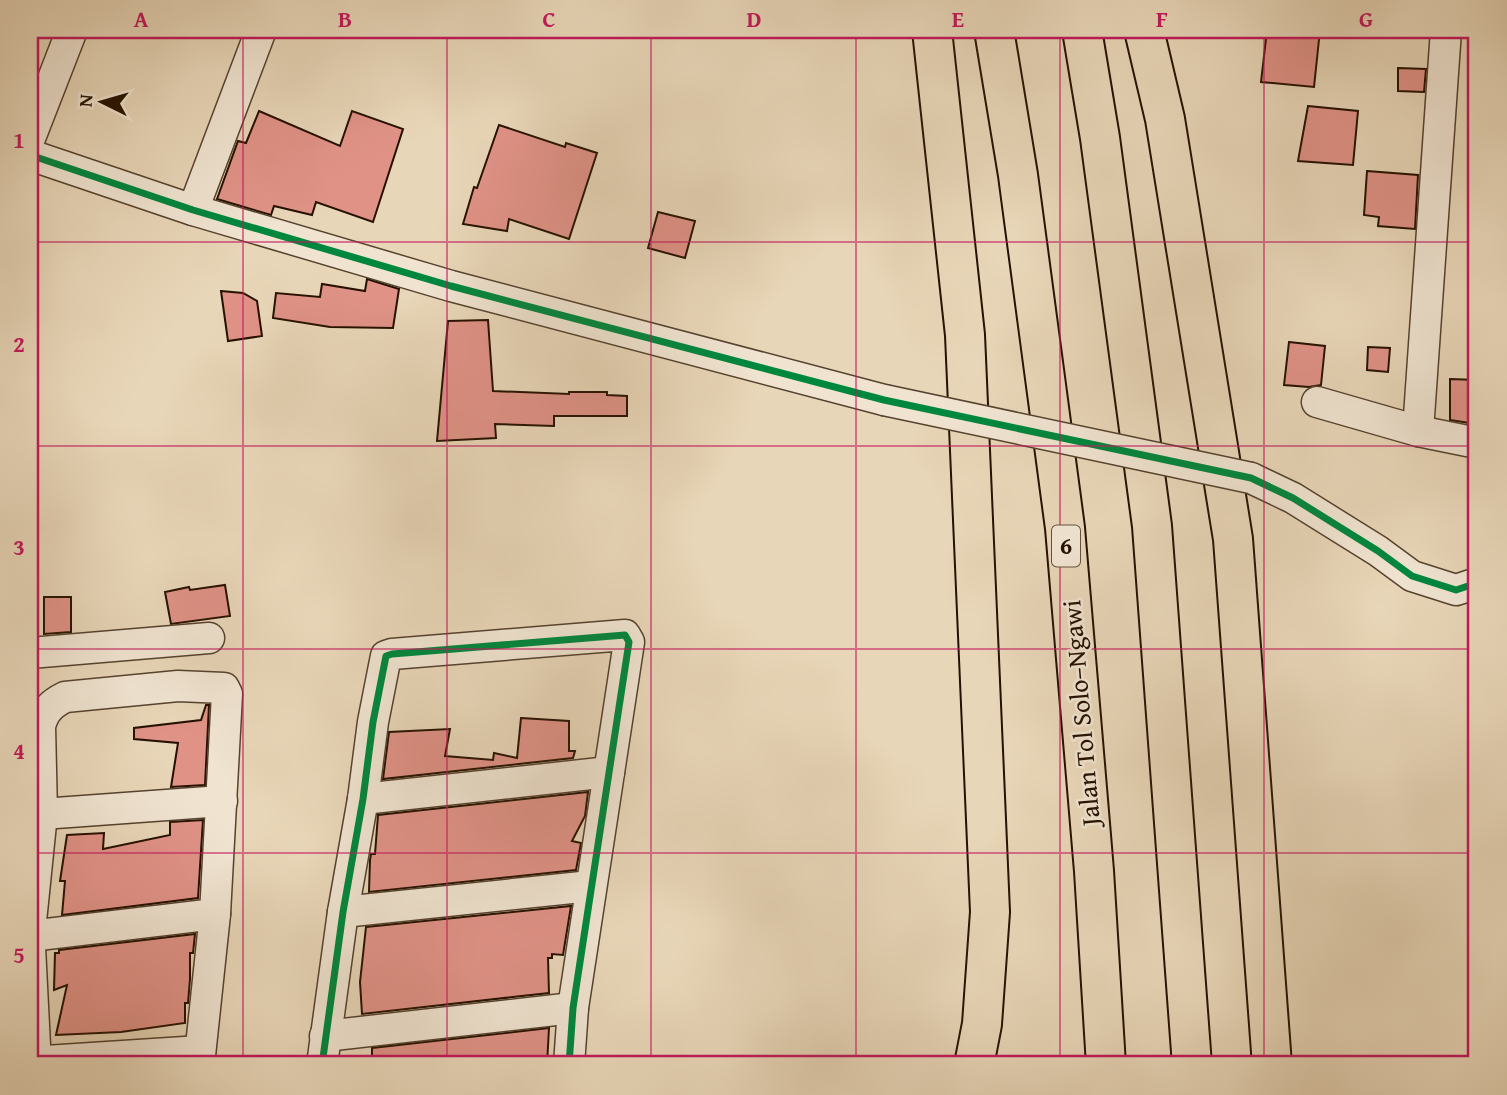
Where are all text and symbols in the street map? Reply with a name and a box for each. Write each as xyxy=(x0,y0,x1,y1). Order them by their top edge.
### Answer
text: A xyxy=(134,2,149,35)
text: B xyxy=(338,2,352,35)
text: C xyxy=(542,2,556,35)
text: D xyxy=(747,2,762,35)
text: E xyxy=(952,2,964,35)
text: F xyxy=(1156,2,1168,35)
text: G xyxy=(1359,2,1373,35)
north arrow xyxy=(66,66,136,136)
text: N xyxy=(71,93,100,108)
text: 1 xyxy=(13,123,25,156)
text: 2 xyxy=(13,327,25,360)
road number: 6 xyxy=(1052,526,1080,566)
text: 3 xyxy=(13,530,25,563)
street label: Jalan Tol Solo–Ngawi xyxy=(1051,598,1110,831)
text: 4 xyxy=(13,734,25,767)
text: 5 xyxy=(13,938,25,971)

